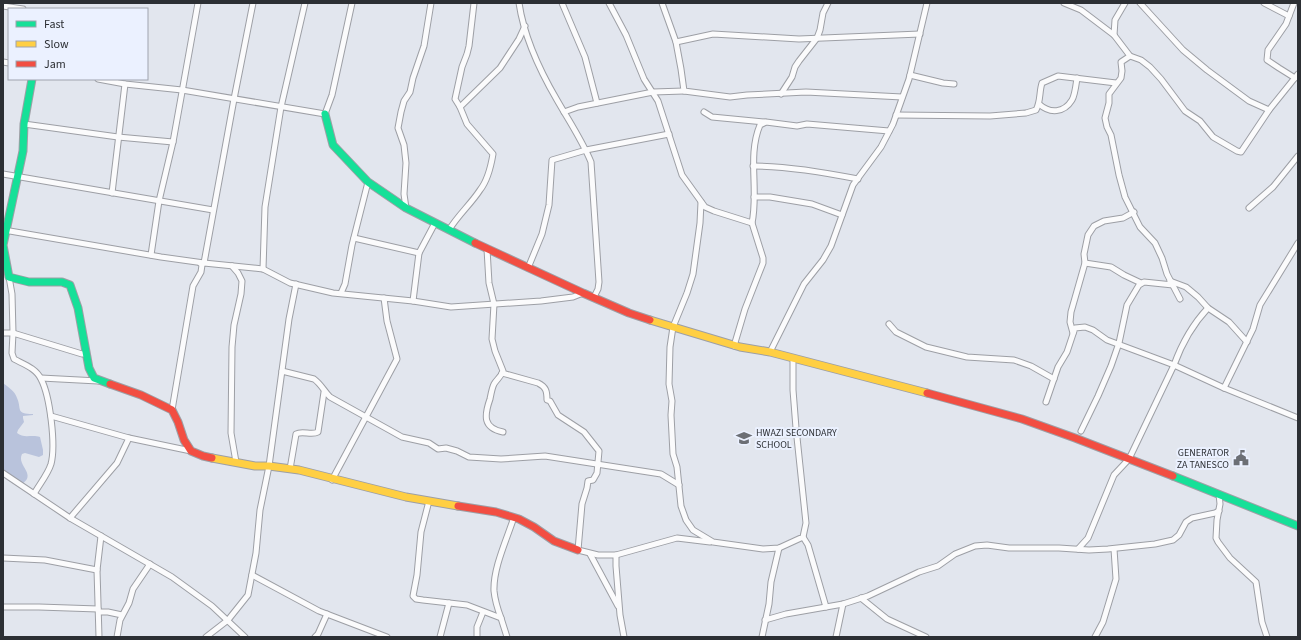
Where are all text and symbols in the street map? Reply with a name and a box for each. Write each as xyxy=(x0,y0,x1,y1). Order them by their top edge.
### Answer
legend xyxy=(8,8,148,80)
text: Fast xyxy=(44,16,64,33)
text: Slow xyxy=(44,36,69,53)
text: Jam xyxy=(44,56,66,73)
place label: HWAZI SECONDARY SCHOOL xyxy=(756,426,837,452)
school or university icon: HWAZI SECONDARY SCHOOL xyxy=(735,429,753,447)
place label: GENERATOR ZA TANESCO xyxy=(1177,446,1229,472)
public building icon: GENERATOR ZA TANESCO xyxy=(1232,449,1250,467)

